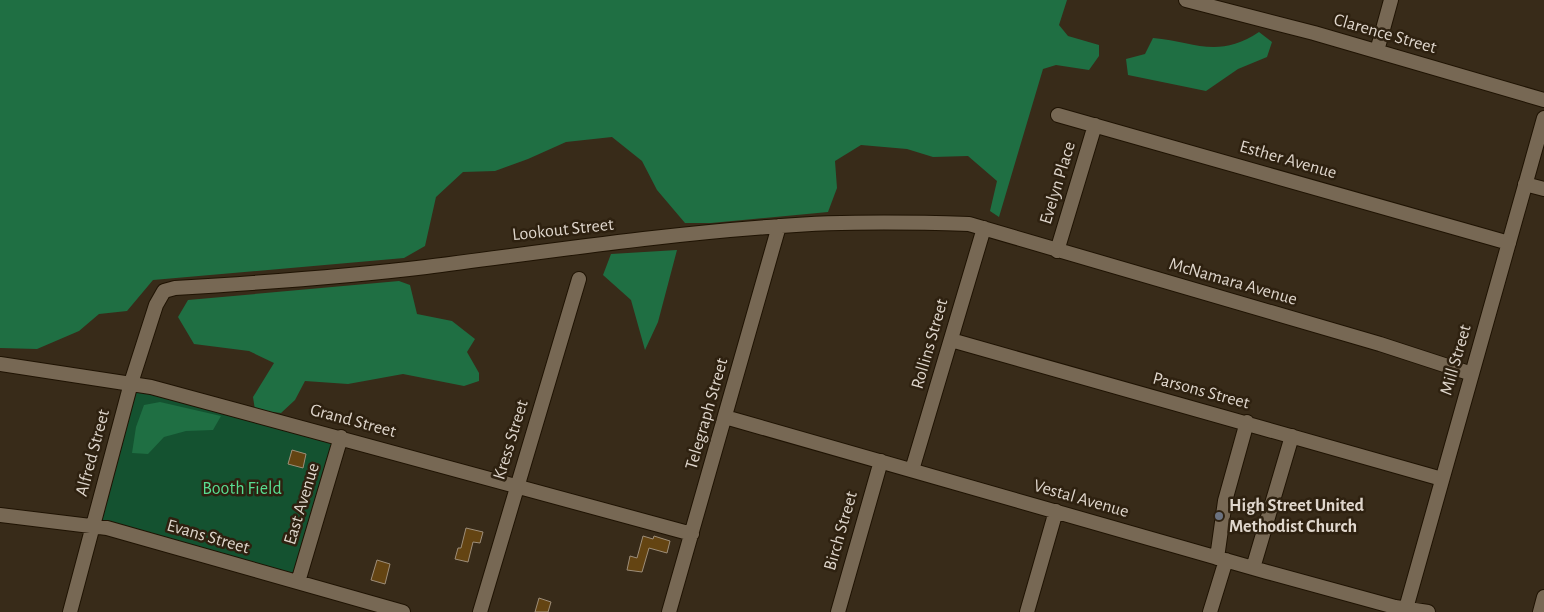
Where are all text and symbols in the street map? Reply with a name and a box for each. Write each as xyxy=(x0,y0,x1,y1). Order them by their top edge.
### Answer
street label: Clarence Street xyxy=(1332,11,1439,57)
street label: Esther Avenue xyxy=(1237,138,1339,182)
street label: Evelyn Place xyxy=(1037,139,1079,227)
street label: Lookout Street xyxy=(511,216,615,244)
street label: McNamara Avenue xyxy=(1167,255,1299,309)
street label: Rollins Street xyxy=(909,297,952,391)
street label: Mill Street xyxy=(1437,322,1475,397)
street label: Telegraph Street xyxy=(682,356,732,472)
street label: Parsons Street xyxy=(1151,369,1252,413)
street label: Kress Street xyxy=(490,398,532,482)
street label: Grand Street xyxy=(308,401,398,441)
street label: Alfred Street xyxy=(73,407,113,498)
street label: East Avenue xyxy=(281,461,323,547)
street label: Vestal Avenue xyxy=(1031,477,1131,521)
park label: Booth Field xyxy=(202,480,282,498)
street label: Birch Street xyxy=(821,489,861,573)
place label: High Street United Methodist Church xyxy=(1229,497,1365,536)
marker: High Street United Methodist Church xyxy=(1213,510,1225,522)
street label: Evans Street xyxy=(165,517,252,557)

